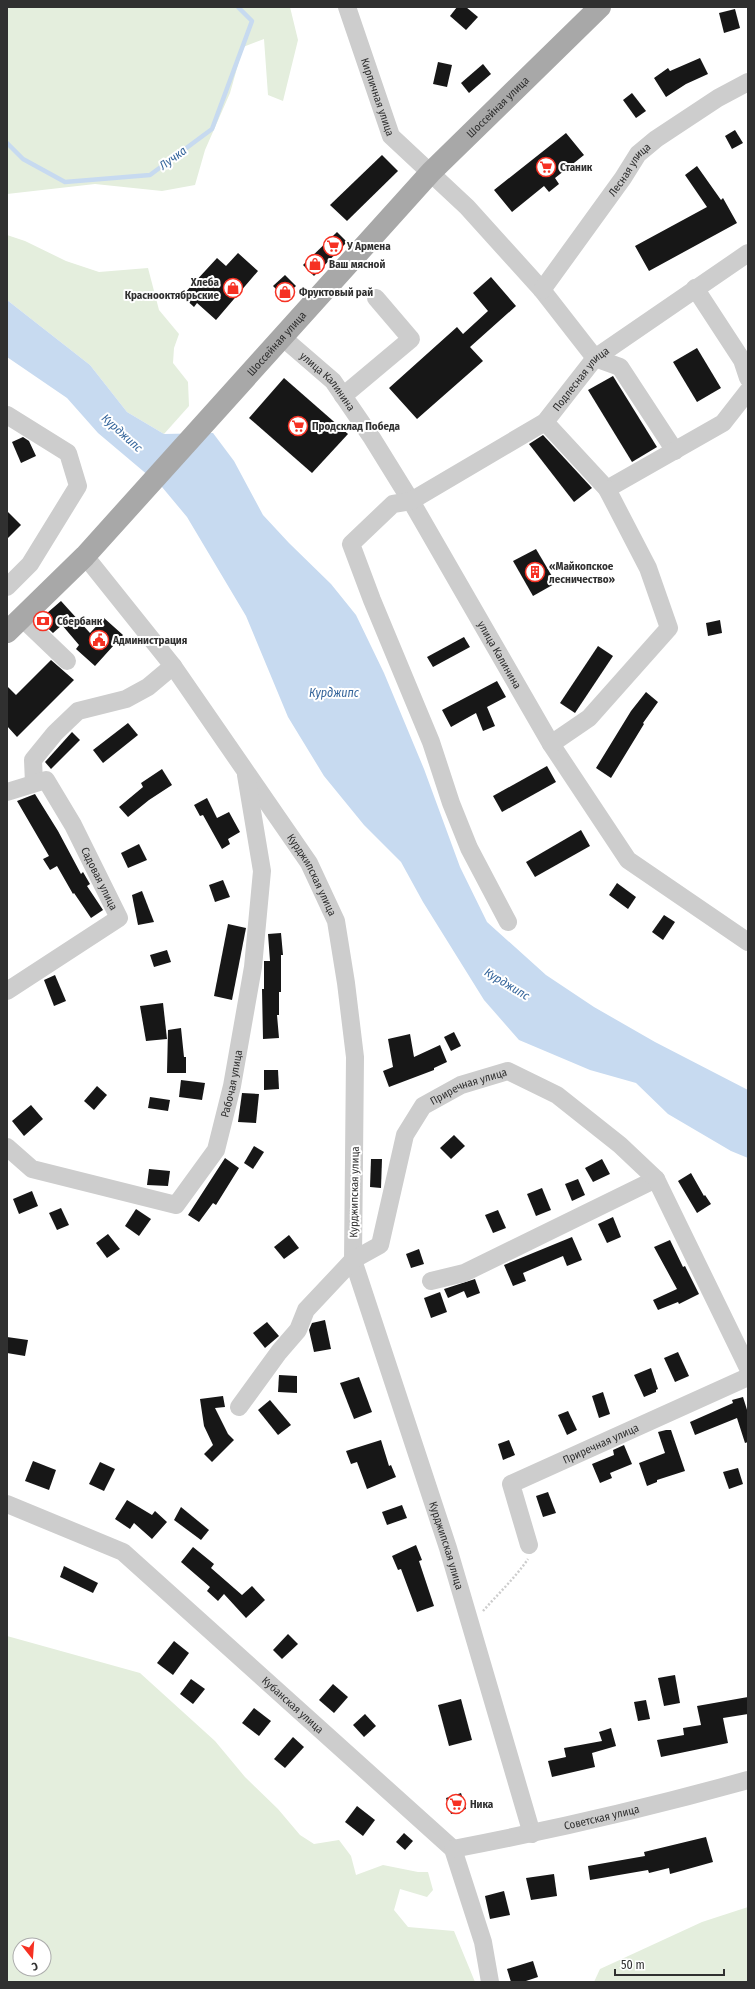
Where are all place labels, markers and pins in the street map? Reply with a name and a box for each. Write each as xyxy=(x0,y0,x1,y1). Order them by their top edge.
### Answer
supermarket icon: Станик xyxy=(535,156,557,178)
place label: Станик xyxy=(560,161,593,174)
supermarket icon: У Армена xyxy=(322,235,344,257)
place label: У Армена xyxy=(346,240,391,253)
shop icon: Ваш мясной xyxy=(304,253,326,275)
place label: Ваш мясной xyxy=(329,258,385,271)
place label: Хлеба Краснооктябрьские xyxy=(125,276,220,302)
shop icon: Хлеба Краснооктябрьские xyxy=(222,277,244,299)
shop icon: Фруктовый рай xyxy=(274,281,296,303)
place label: Фруктовый рай xyxy=(299,286,373,299)
supermarket icon: Продсклад Победа xyxy=(287,415,309,437)
place label: Продсклад Победа xyxy=(312,420,400,433)
place label: «Майкопское лесничество» xyxy=(549,560,615,586)
building icon: «Майкопское лесничество» xyxy=(524,561,546,583)
bank icon: Сбербанк xyxy=(32,610,54,632)
place label: Сбербанк xyxy=(57,615,103,628)
public building icon: Администрация xyxy=(88,629,110,651)
place label: Администрация xyxy=(112,634,187,647)
supermarket icon: Ника xyxy=(445,1793,467,1815)
place label: Ника xyxy=(470,1798,494,1811)

